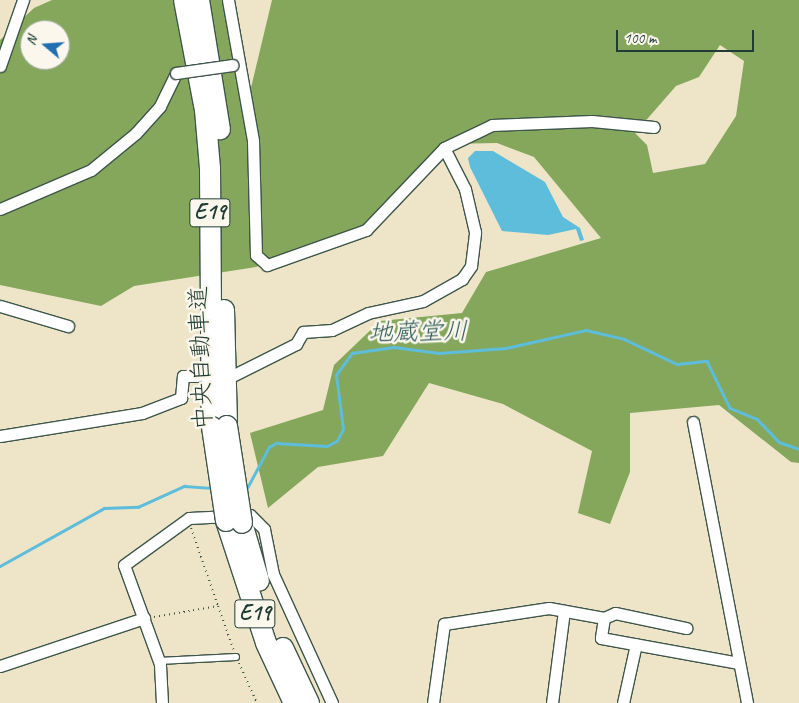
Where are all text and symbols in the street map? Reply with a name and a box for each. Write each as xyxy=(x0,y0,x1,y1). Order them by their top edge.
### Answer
north arrow xyxy=(20,20,70,70)
scale bar xyxy=(619,20,756,52)
text: 100 m xyxy=(624,29,656,48)
text: N xyxy=(22,34,41,47)
road number: E19 xyxy=(189,194,231,232)
street label: 中央自動車道 xyxy=(184,286,218,430)
water label: 地蔵堂川 xyxy=(368,316,468,348)
road number: E19 xyxy=(234,594,276,634)

